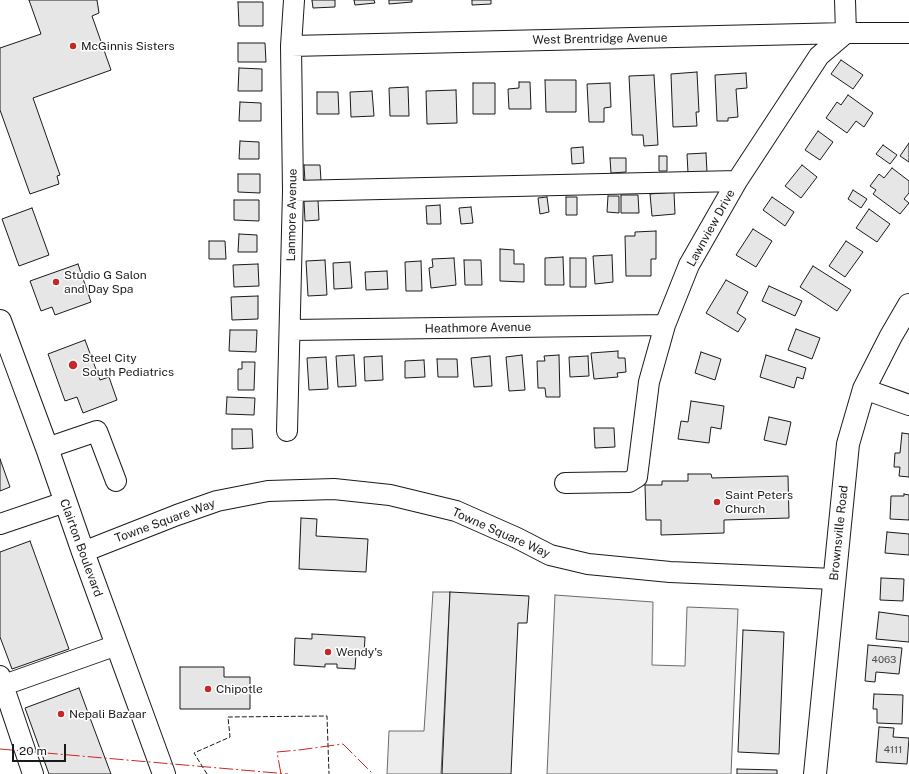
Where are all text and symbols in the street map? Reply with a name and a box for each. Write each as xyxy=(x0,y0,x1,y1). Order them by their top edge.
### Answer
street label: West Brentridge Avenue xyxy=(532,31,668,47)
place label: McGinnis Sisters xyxy=(81,39,175,53)
marker: McGinnis Sisters xyxy=(68,41,78,51)
street label: Lanmore Avenue xyxy=(284,168,300,262)
street label: Lawnview Drive xyxy=(684,187,738,269)
place label: Studio G Salon and Day Spa xyxy=(64,268,147,296)
marker: Studio G Salon and Day Spa xyxy=(51,277,61,287)
street label: Heathmore Avenue xyxy=(425,320,531,336)
place label: Steel City South Pediatrics xyxy=(82,351,174,379)
marker: Steel City South Pediatrics xyxy=(67,359,79,371)
street label: Brownsville Road xyxy=(827,485,851,581)
place label: Saint Peters Church xyxy=(725,488,793,516)
street label: Towne Square Way xyxy=(113,496,217,546)
street label: Clairton Boulevard xyxy=(57,497,105,599)
marker: Saint Peters Church xyxy=(712,497,722,507)
street label: Towne Square Way xyxy=(450,505,552,561)
place label: Wendy's xyxy=(336,645,382,659)
marker: Wendy's xyxy=(323,647,333,657)
house number: 4063 xyxy=(872,654,896,666)
place label: Chipotle xyxy=(216,682,263,696)
marker: Chipotle xyxy=(203,684,213,694)
place label: Nepali Bazaar xyxy=(69,707,146,721)
marker: Nepali Bazaar xyxy=(56,709,66,719)
scale bar xyxy=(14,736,68,762)
text: 20 m xyxy=(19,744,47,758)
house number: 4111 xyxy=(884,744,902,756)

